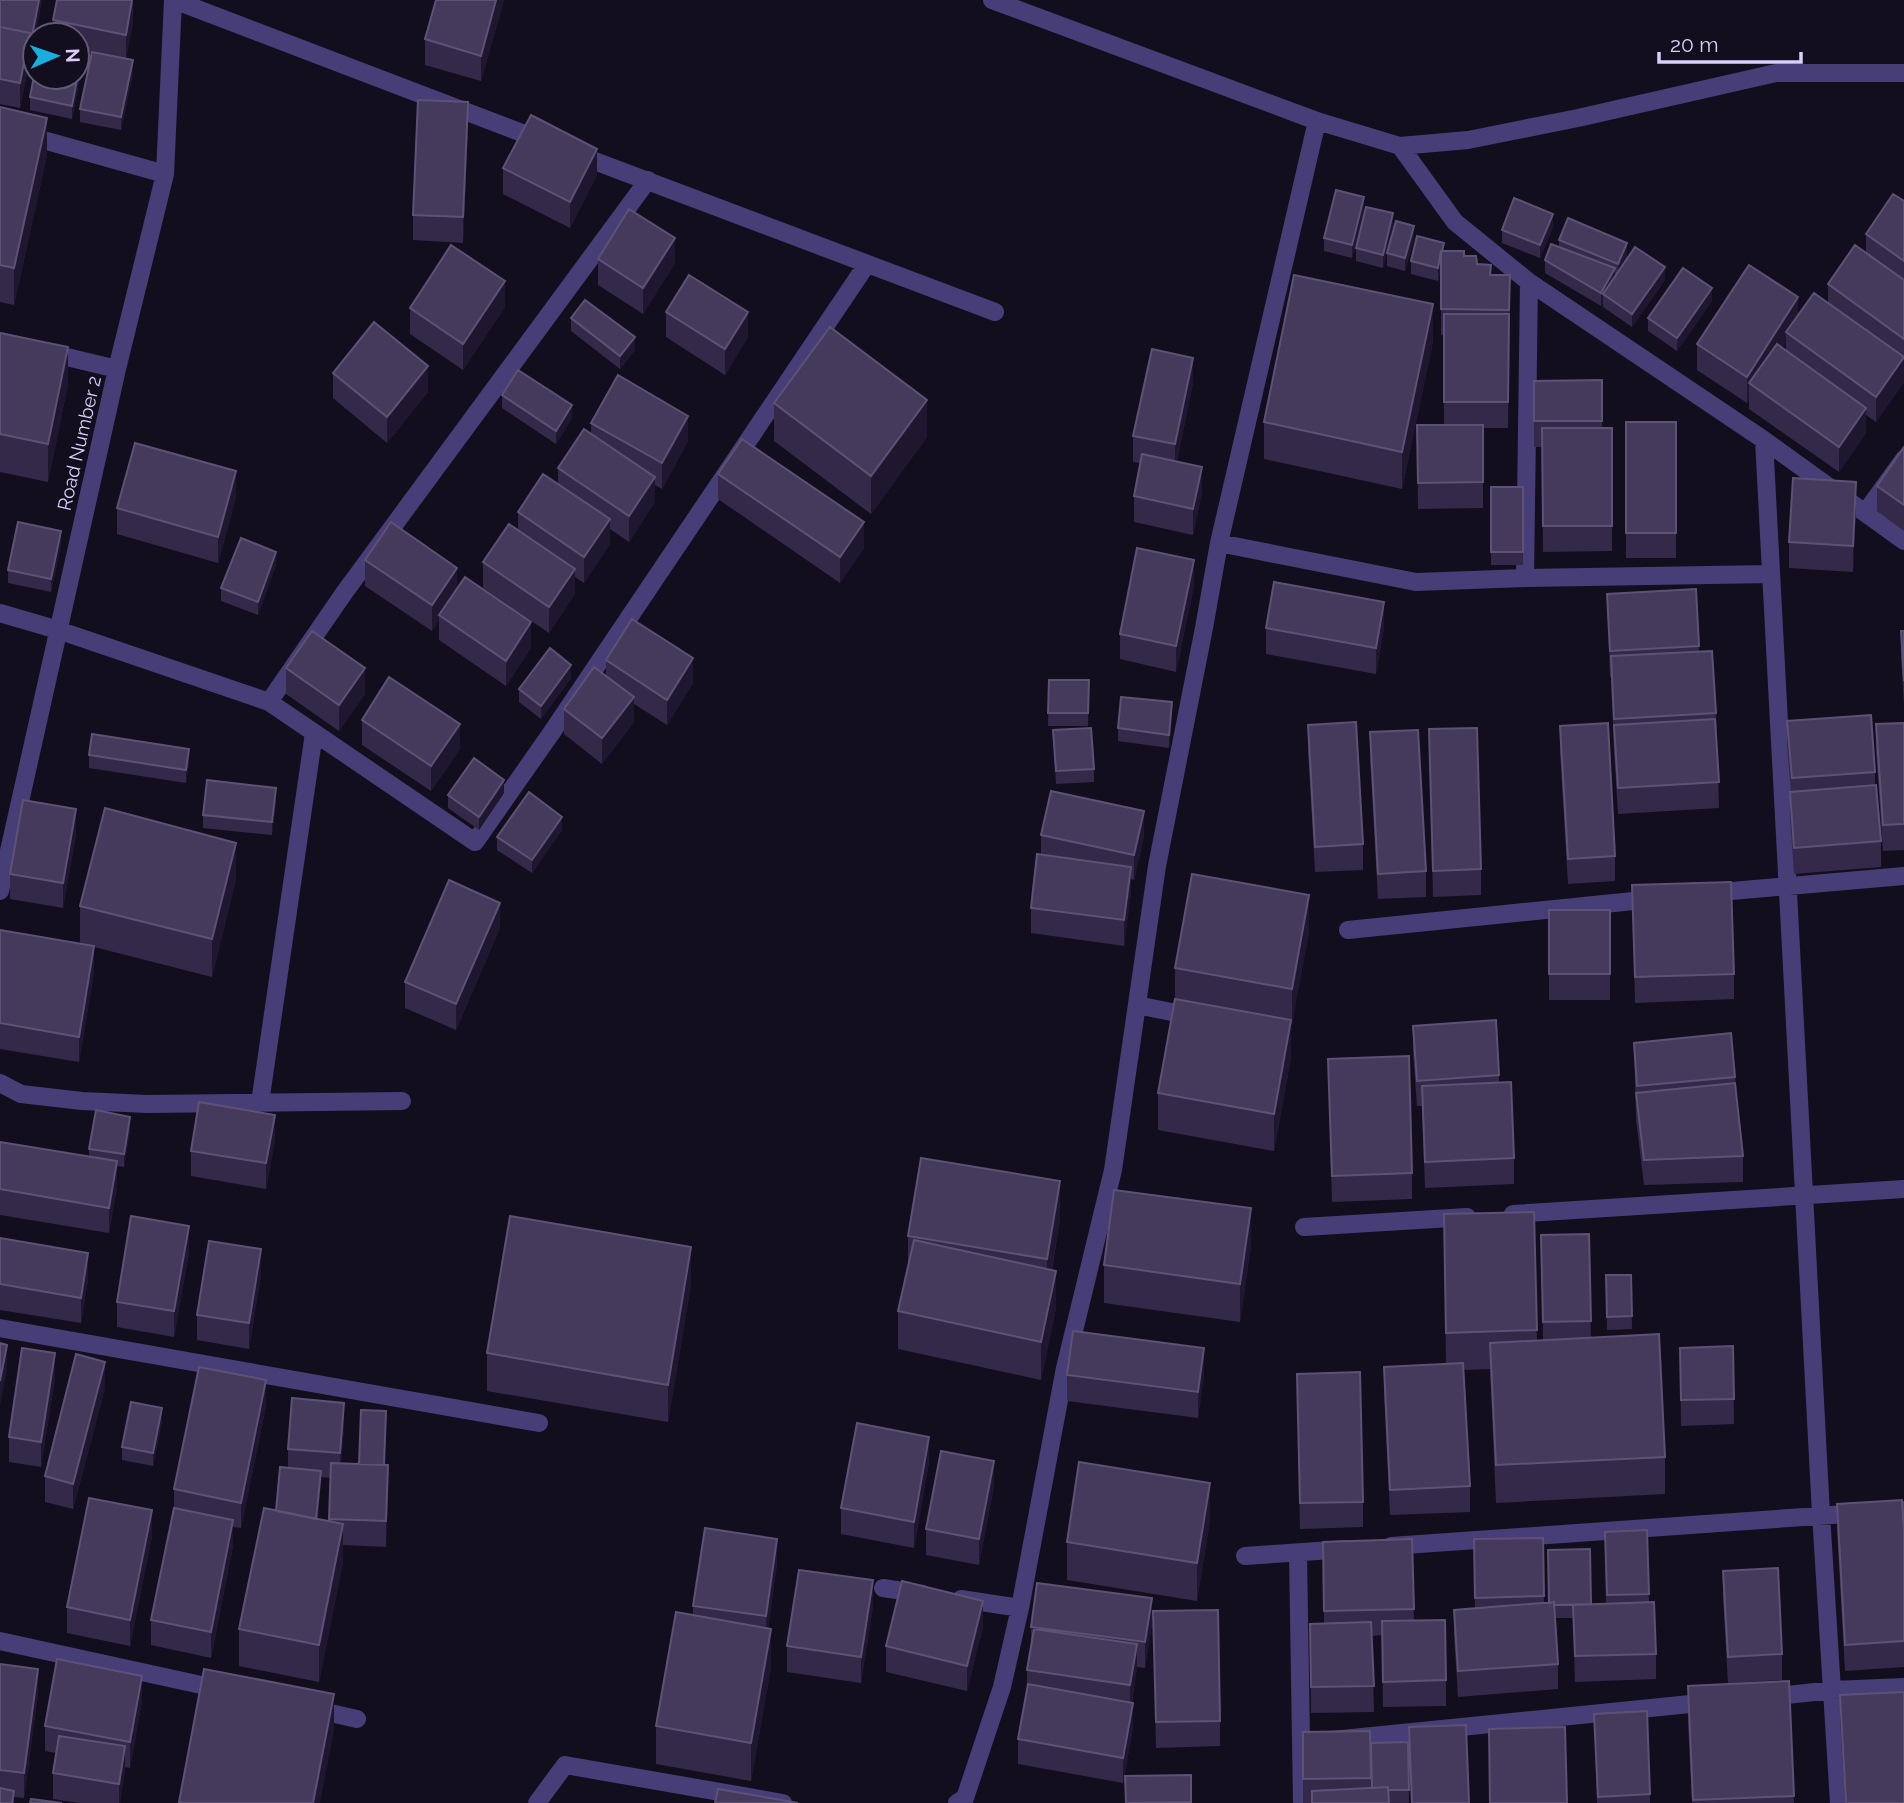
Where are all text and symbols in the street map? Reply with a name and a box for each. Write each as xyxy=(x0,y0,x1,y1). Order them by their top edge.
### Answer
north arrow xyxy=(21,21,91,91)
scale bar xyxy=(1659,21,1801,65)
text: 20 m xyxy=(1670,32,1718,57)
text: N xyxy=(62,48,84,63)
street label: Road Number 2 xyxy=(53,373,105,513)

